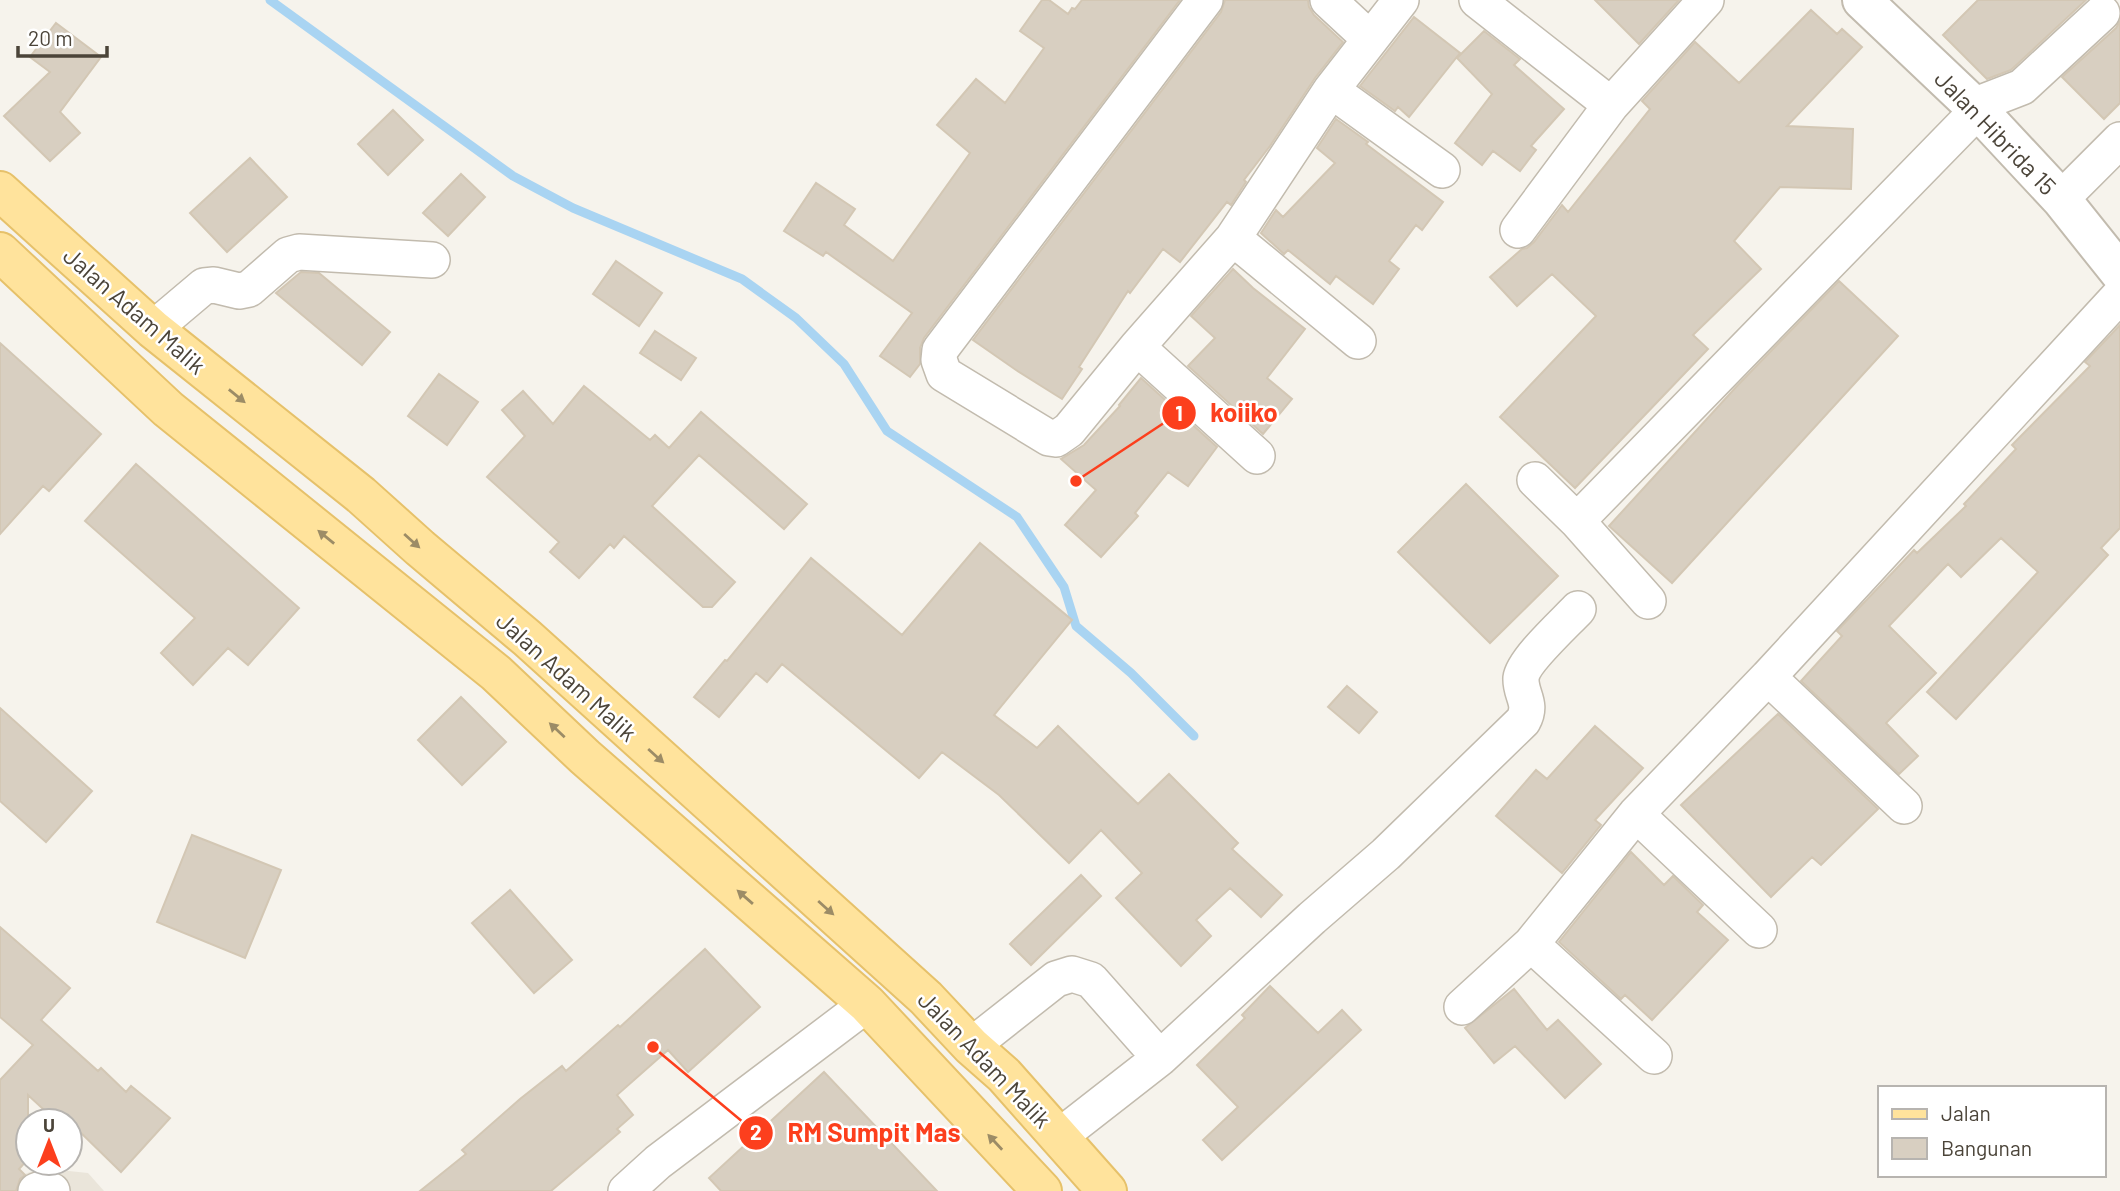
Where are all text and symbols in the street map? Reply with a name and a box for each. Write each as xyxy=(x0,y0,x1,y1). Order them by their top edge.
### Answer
scale bar xyxy=(18,14,107,58)
text: 20 m xyxy=(28,25,73,50)
street label: Jalan Hibrida 15 xyxy=(1929,64,2063,200)
street label: Jalan Adam Malik xyxy=(58,240,212,380)
one-way arrow xyxy=(227,388,245,403)
callout: koiiko xyxy=(1162,390,1292,437)
text: koiiko xyxy=(1210,396,1278,427)
text: 1 xyxy=(1175,400,1183,425)
one-way arrow xyxy=(318,530,335,545)
one-way arrow xyxy=(403,532,420,548)
street label: Jalan Adam Malik xyxy=(491,605,643,747)
one-way arrow xyxy=(549,722,566,738)
one-way arrow xyxy=(647,748,665,764)
one-way arrow xyxy=(737,890,754,906)
one-way arrow xyxy=(817,900,834,915)
street label: Jalan Adam Malik xyxy=(912,985,1058,1133)
legend xyxy=(1878,1086,2106,1177)
text: Jalan xyxy=(1941,1100,1991,1125)
north arrow xyxy=(14,1107,84,1177)
callout: RM Sumpit Mas xyxy=(738,1110,974,1157)
text: U xyxy=(43,1113,55,1136)
text: RM Sumpit Mas xyxy=(788,1116,960,1147)
text: 2 xyxy=(750,1119,762,1144)
one-way arrow xyxy=(988,1134,1004,1151)
text: Bangunan xyxy=(1941,1135,2032,1160)

